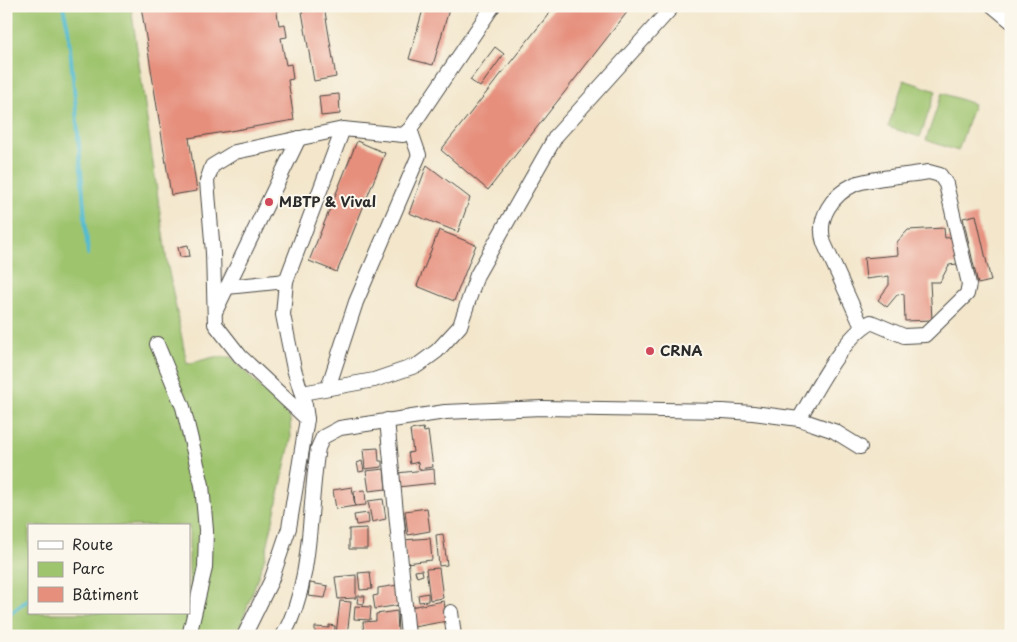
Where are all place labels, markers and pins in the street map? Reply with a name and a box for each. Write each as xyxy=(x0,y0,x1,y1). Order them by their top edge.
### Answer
place label: MBTP & Vival xyxy=(279,191,376,212)
marker: MBTP & Vival xyxy=(263,196,275,208)
place label: CRNA xyxy=(660,340,703,361)
marker: CRNA xyxy=(644,345,656,357)

